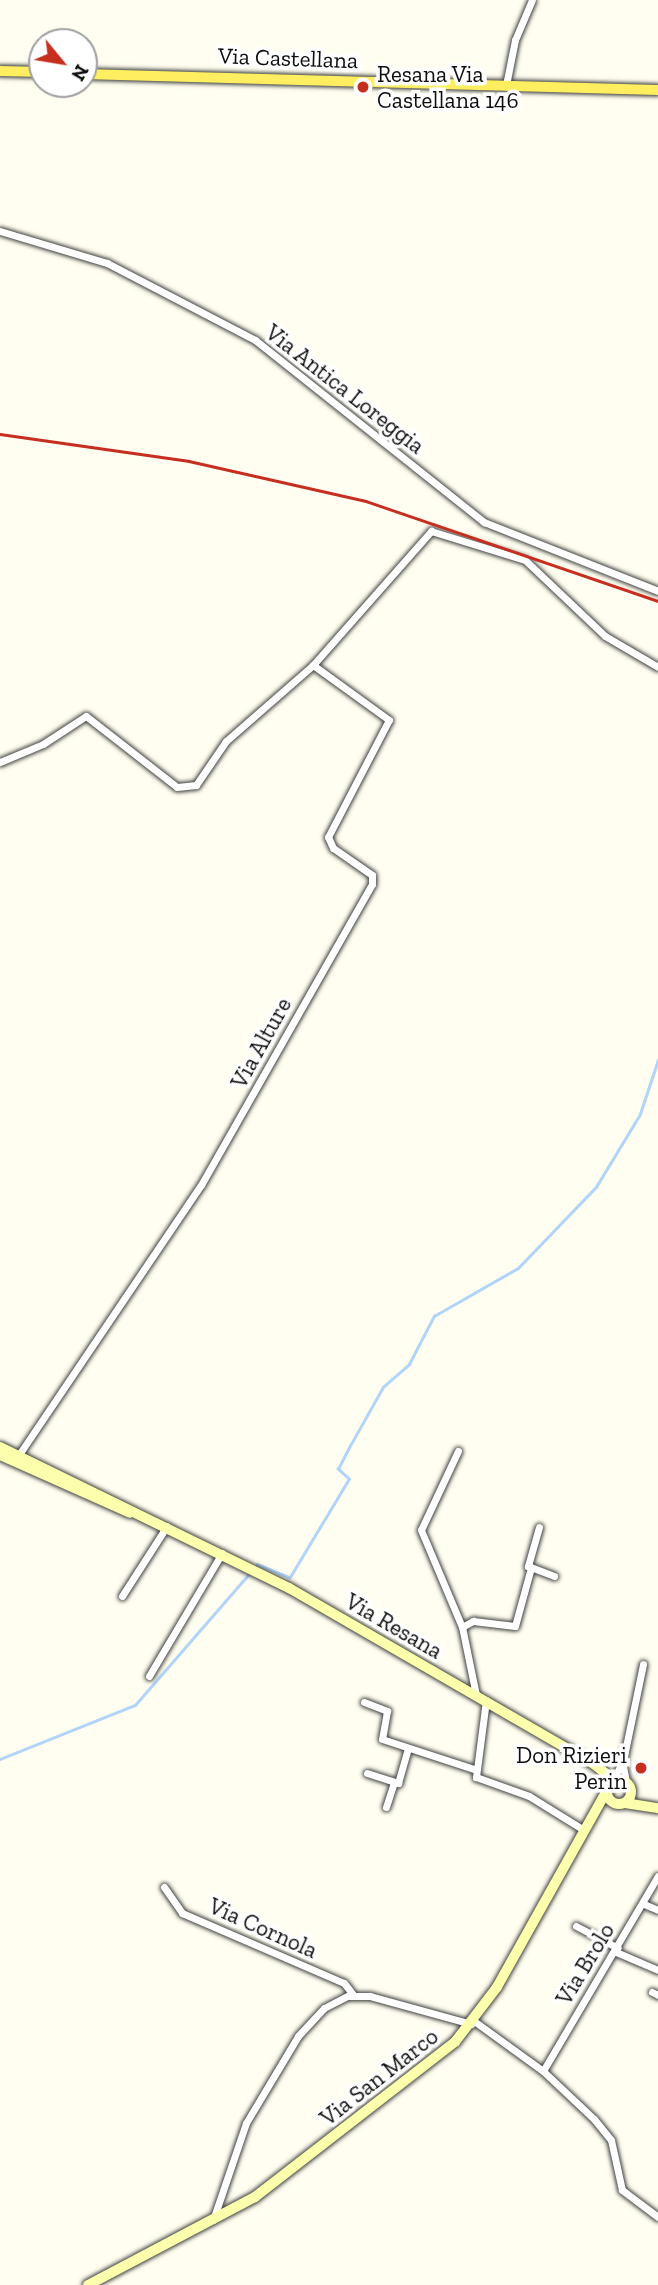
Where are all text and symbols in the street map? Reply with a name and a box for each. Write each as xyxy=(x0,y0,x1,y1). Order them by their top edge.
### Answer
north arrow xyxy=(28,28,98,98)
street label: Via Castellana xyxy=(217,42,359,74)
place label: Resana Via Castellana 146 xyxy=(377,60,519,114)
text: N xyxy=(66,61,93,85)
marker: Resana Via Castellana 146 xyxy=(355,79,371,95)
street label: Via Antica Loreggia xyxy=(260,318,430,460)
street label: Via Alture xyxy=(225,993,297,1093)
street label: Via Resana xyxy=(341,1587,447,1665)
place label: Don Rizieri Perin xyxy=(516,1741,627,1795)
marker: Don Rizieri Perin xyxy=(633,1760,649,1776)
street label: Via Cornola xyxy=(205,1892,321,1964)
street label: Via Brolo xyxy=(550,1918,620,2010)
street label: Via San Marco xyxy=(314,2022,444,2132)

